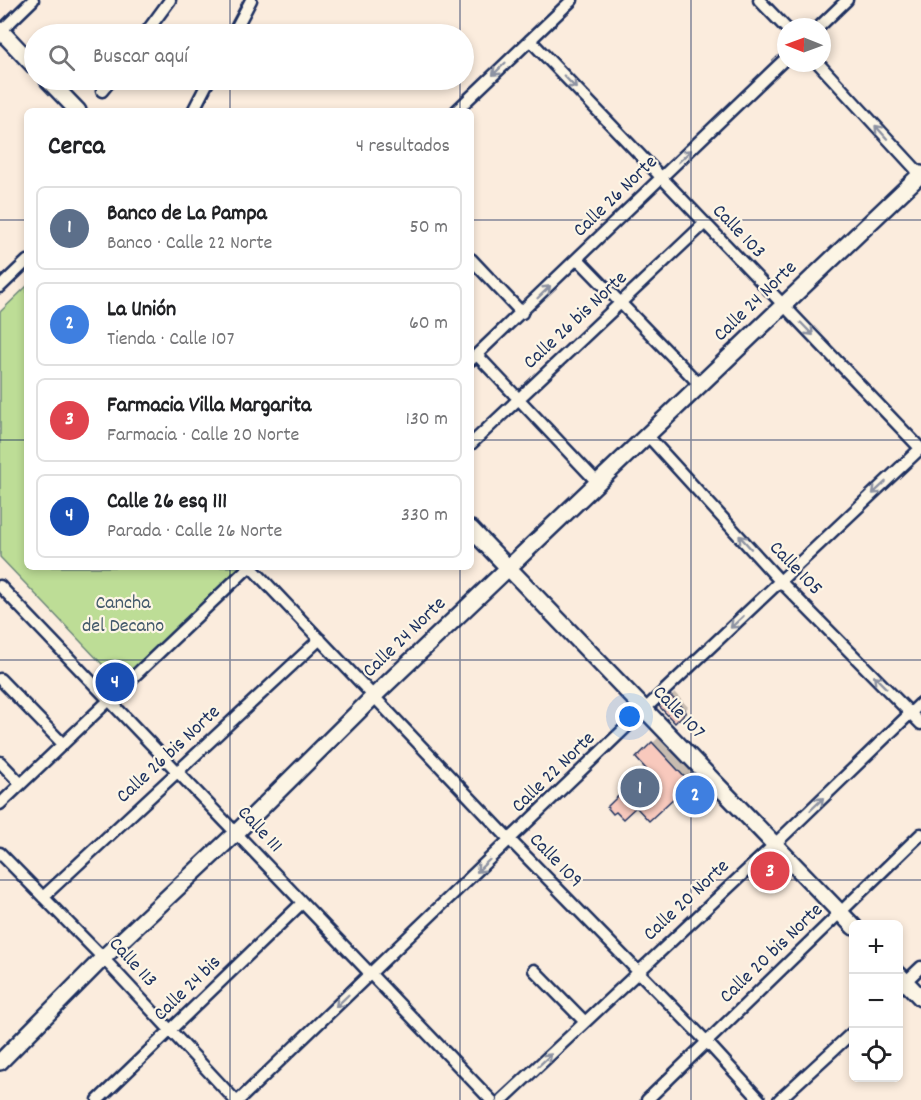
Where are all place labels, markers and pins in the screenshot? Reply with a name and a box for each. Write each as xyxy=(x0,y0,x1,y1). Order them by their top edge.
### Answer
pin: 4 xyxy=(96,660,134,704)
pin: 1 xyxy=(620,766,660,810)
pin: 2 xyxy=(676,772,714,818)
pin: 3 xyxy=(750,848,790,894)

